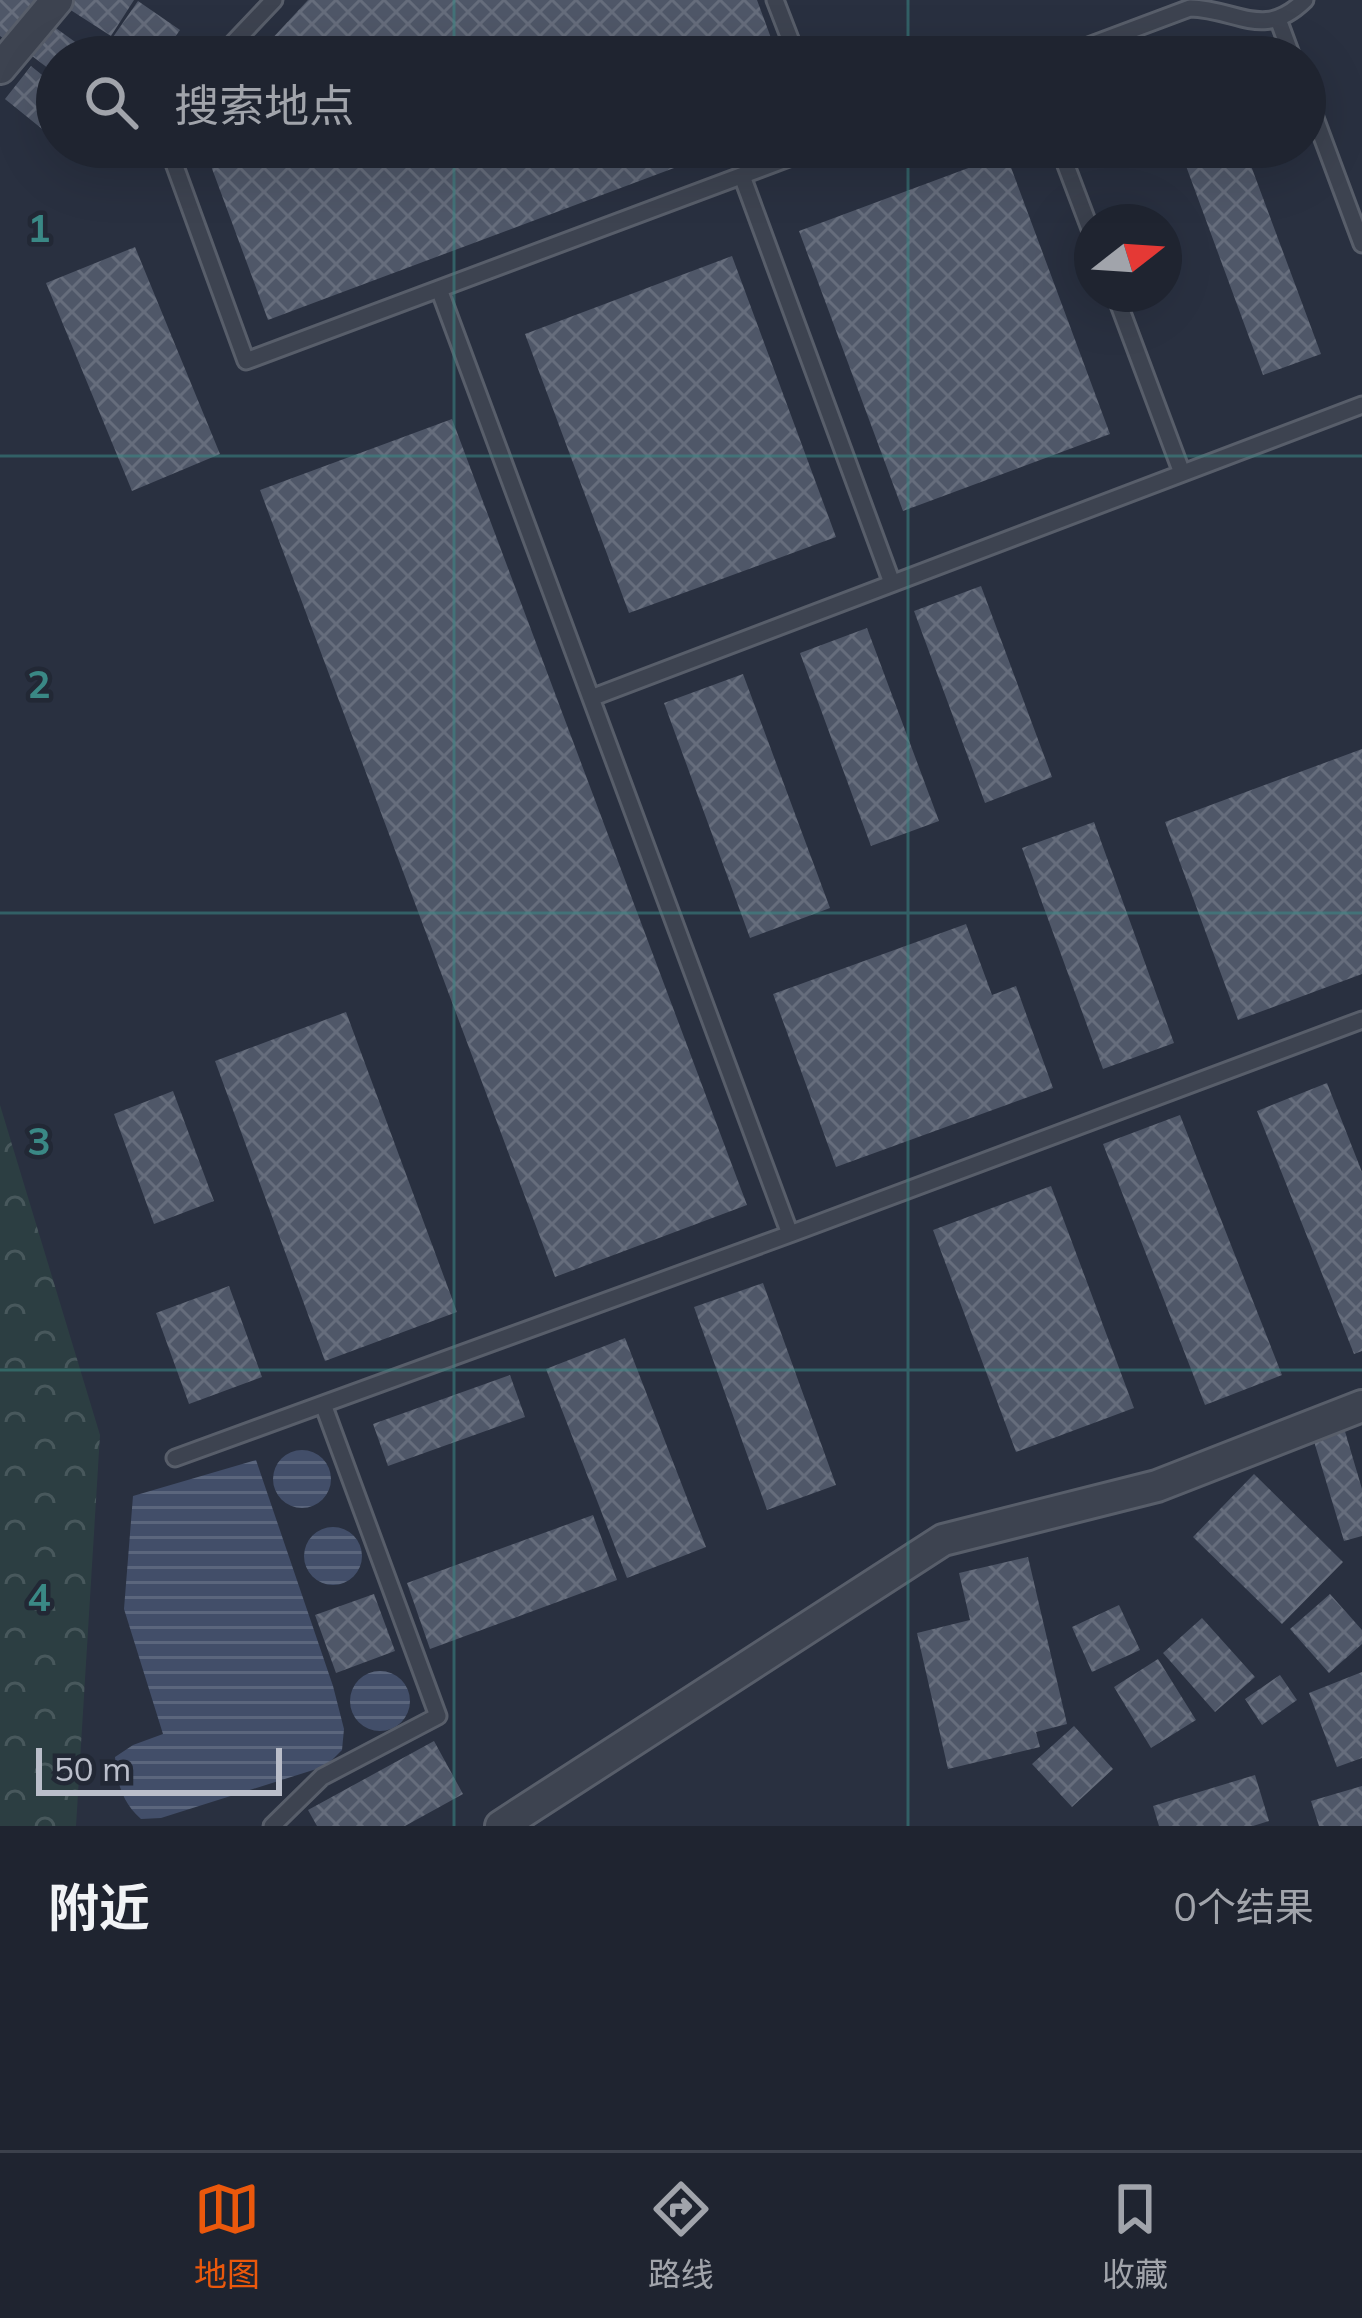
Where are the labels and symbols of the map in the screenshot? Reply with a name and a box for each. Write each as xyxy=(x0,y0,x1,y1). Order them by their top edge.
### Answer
text: 1 xyxy=(27,203,51,252)
north arrow xyxy=(1074,204,1182,312)
text: 2 xyxy=(27,659,51,708)
text: 3 xyxy=(27,1116,51,1165)
text: 4 xyxy=(27,1572,51,1621)
scale bar xyxy=(36,1742,282,1795)

